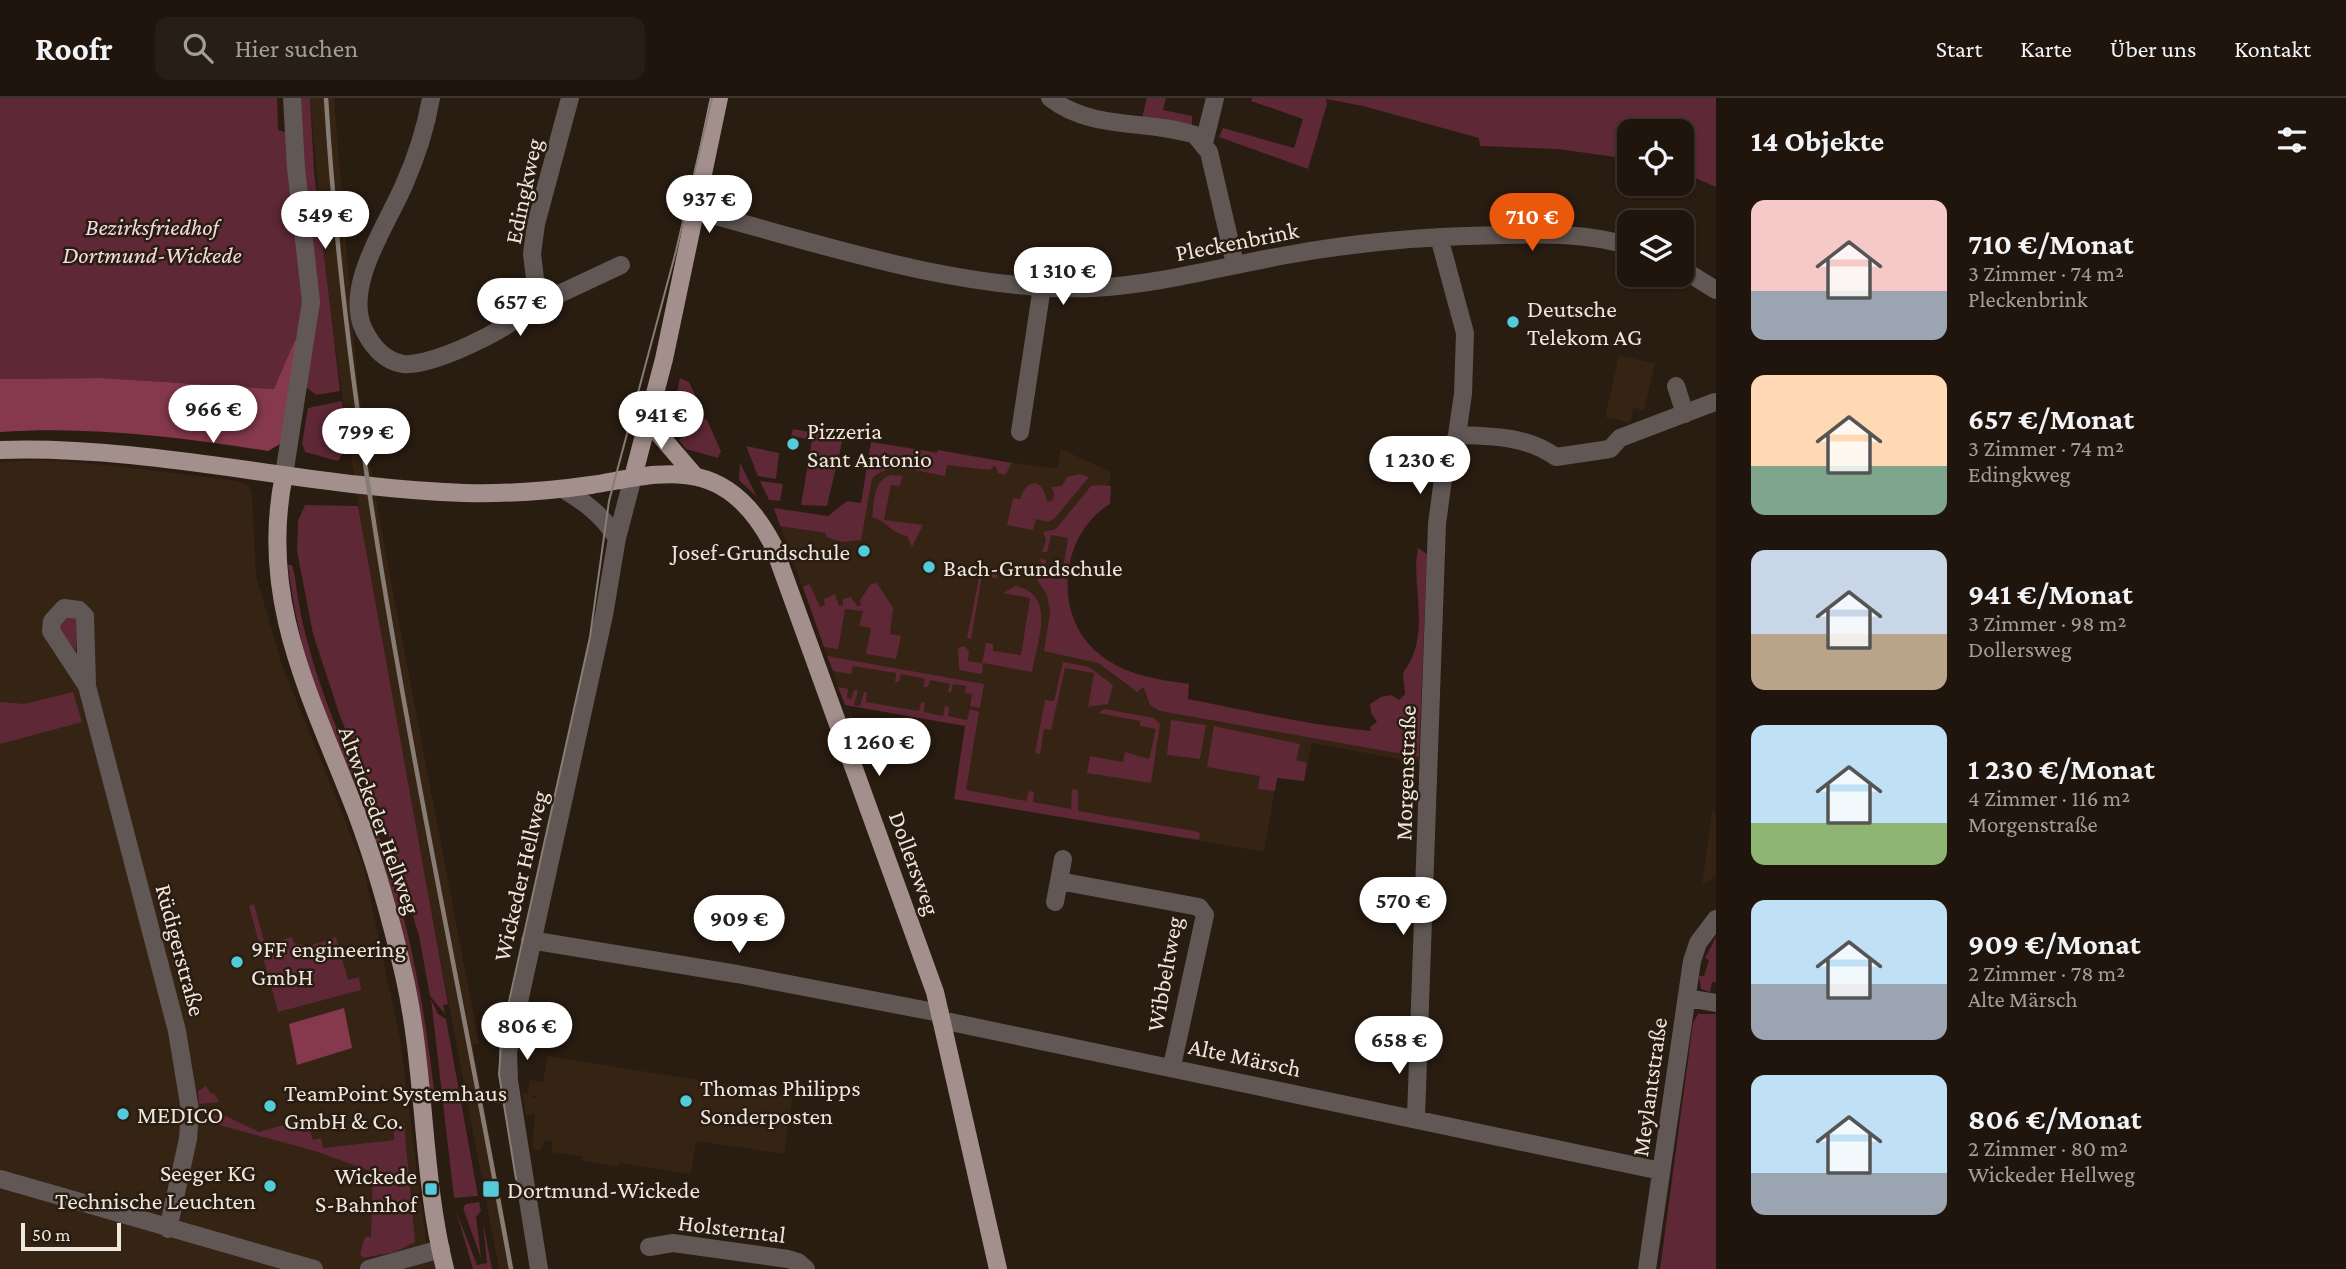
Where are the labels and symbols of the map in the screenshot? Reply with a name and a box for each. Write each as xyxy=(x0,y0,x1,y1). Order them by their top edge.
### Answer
street label: Edingkweg xyxy=(499,135,547,246)
pin: 937 € xyxy=(660,176,758,235)
pin: 549 € xyxy=(276,192,374,251)
pin: 710 € xyxy=(1483,194,1581,253)
park label: Bezirksfriedhof Dortmund-Wickede xyxy=(62,213,242,268)
street label: Pleckenbrink xyxy=(1173,216,1301,266)
pin: 1 310 € xyxy=(998,248,1128,307)
pin: 657 € xyxy=(471,278,569,338)
place label: Deutsche Telekom AG xyxy=(1527,295,1642,350)
marker: Deutsche Telekom AG xyxy=(1505,314,1521,330)
pin: 966 € xyxy=(164,386,262,445)
pin: 941 € xyxy=(612,392,710,451)
pin: 799 € xyxy=(317,408,415,468)
place label: Pizzeria Sant Antonio xyxy=(807,417,932,472)
marker: Pizzeria Sant Antonio xyxy=(785,436,801,452)
pin: 1 230 € xyxy=(1355,436,1485,496)
place label: Josef-Grundschule xyxy=(669,538,850,565)
marker: Josef-Grundschule xyxy=(856,543,872,559)
place label: Bach-Grundschule xyxy=(943,554,1123,581)
marker: Bach-Grundschule xyxy=(921,559,937,575)
street label: Morgenstraße xyxy=(1389,705,1421,841)
pin: 1 260 € xyxy=(814,718,944,778)
street label: Altwickeder Hellweg xyxy=(333,722,427,918)
street label: Wickeder Hellweg xyxy=(487,788,553,964)
street label: Dollersweg xyxy=(884,807,946,919)
pin: 570 € xyxy=(1354,878,1452,937)
street label: Rüdigerstraße xyxy=(150,881,212,1019)
pin: 909 € xyxy=(690,896,788,955)
street label: Wibbeltweg xyxy=(1141,914,1188,1034)
place label: 9FF engineering GmbH xyxy=(251,935,406,990)
marker: 9FF engineering GmbH xyxy=(229,954,245,970)
pin: 806 € xyxy=(478,1002,576,1062)
pin: 658 € xyxy=(1350,1016,1448,1076)
street label: Meylantstraße xyxy=(1626,1016,1672,1158)
street label: Alte Märsch xyxy=(1186,1032,1304,1082)
place label: Thomas Philipps Sonderposten xyxy=(700,1074,861,1129)
place label: TeamPoint Systemhaus GmbH & Co. xyxy=(284,1079,507,1134)
marker: Thomas Philipps Sonderposten xyxy=(678,1093,694,1109)
marker: TeamPoint Systemhaus GmbH & Co. xyxy=(262,1098,278,1114)
place label: MEDICO xyxy=(137,1101,223,1128)
marker: MEDICO xyxy=(115,1106,131,1122)
place label: Seeger KG Technische Leuchten xyxy=(55,1159,256,1214)
place label: Wickede S-Bahnhof xyxy=(315,1162,419,1217)
place label: Dortmund-Wickede xyxy=(507,1176,700,1203)
marker: Seeger KG Technische Leuchten xyxy=(262,1178,278,1194)
marker: Dortmund-Wickede xyxy=(481,1179,501,1199)
marker: Wickede S-Bahnhof xyxy=(423,1181,439,1197)
street label: Holsterntal xyxy=(677,1208,787,1248)
scale bar xyxy=(21,1220,121,1252)

